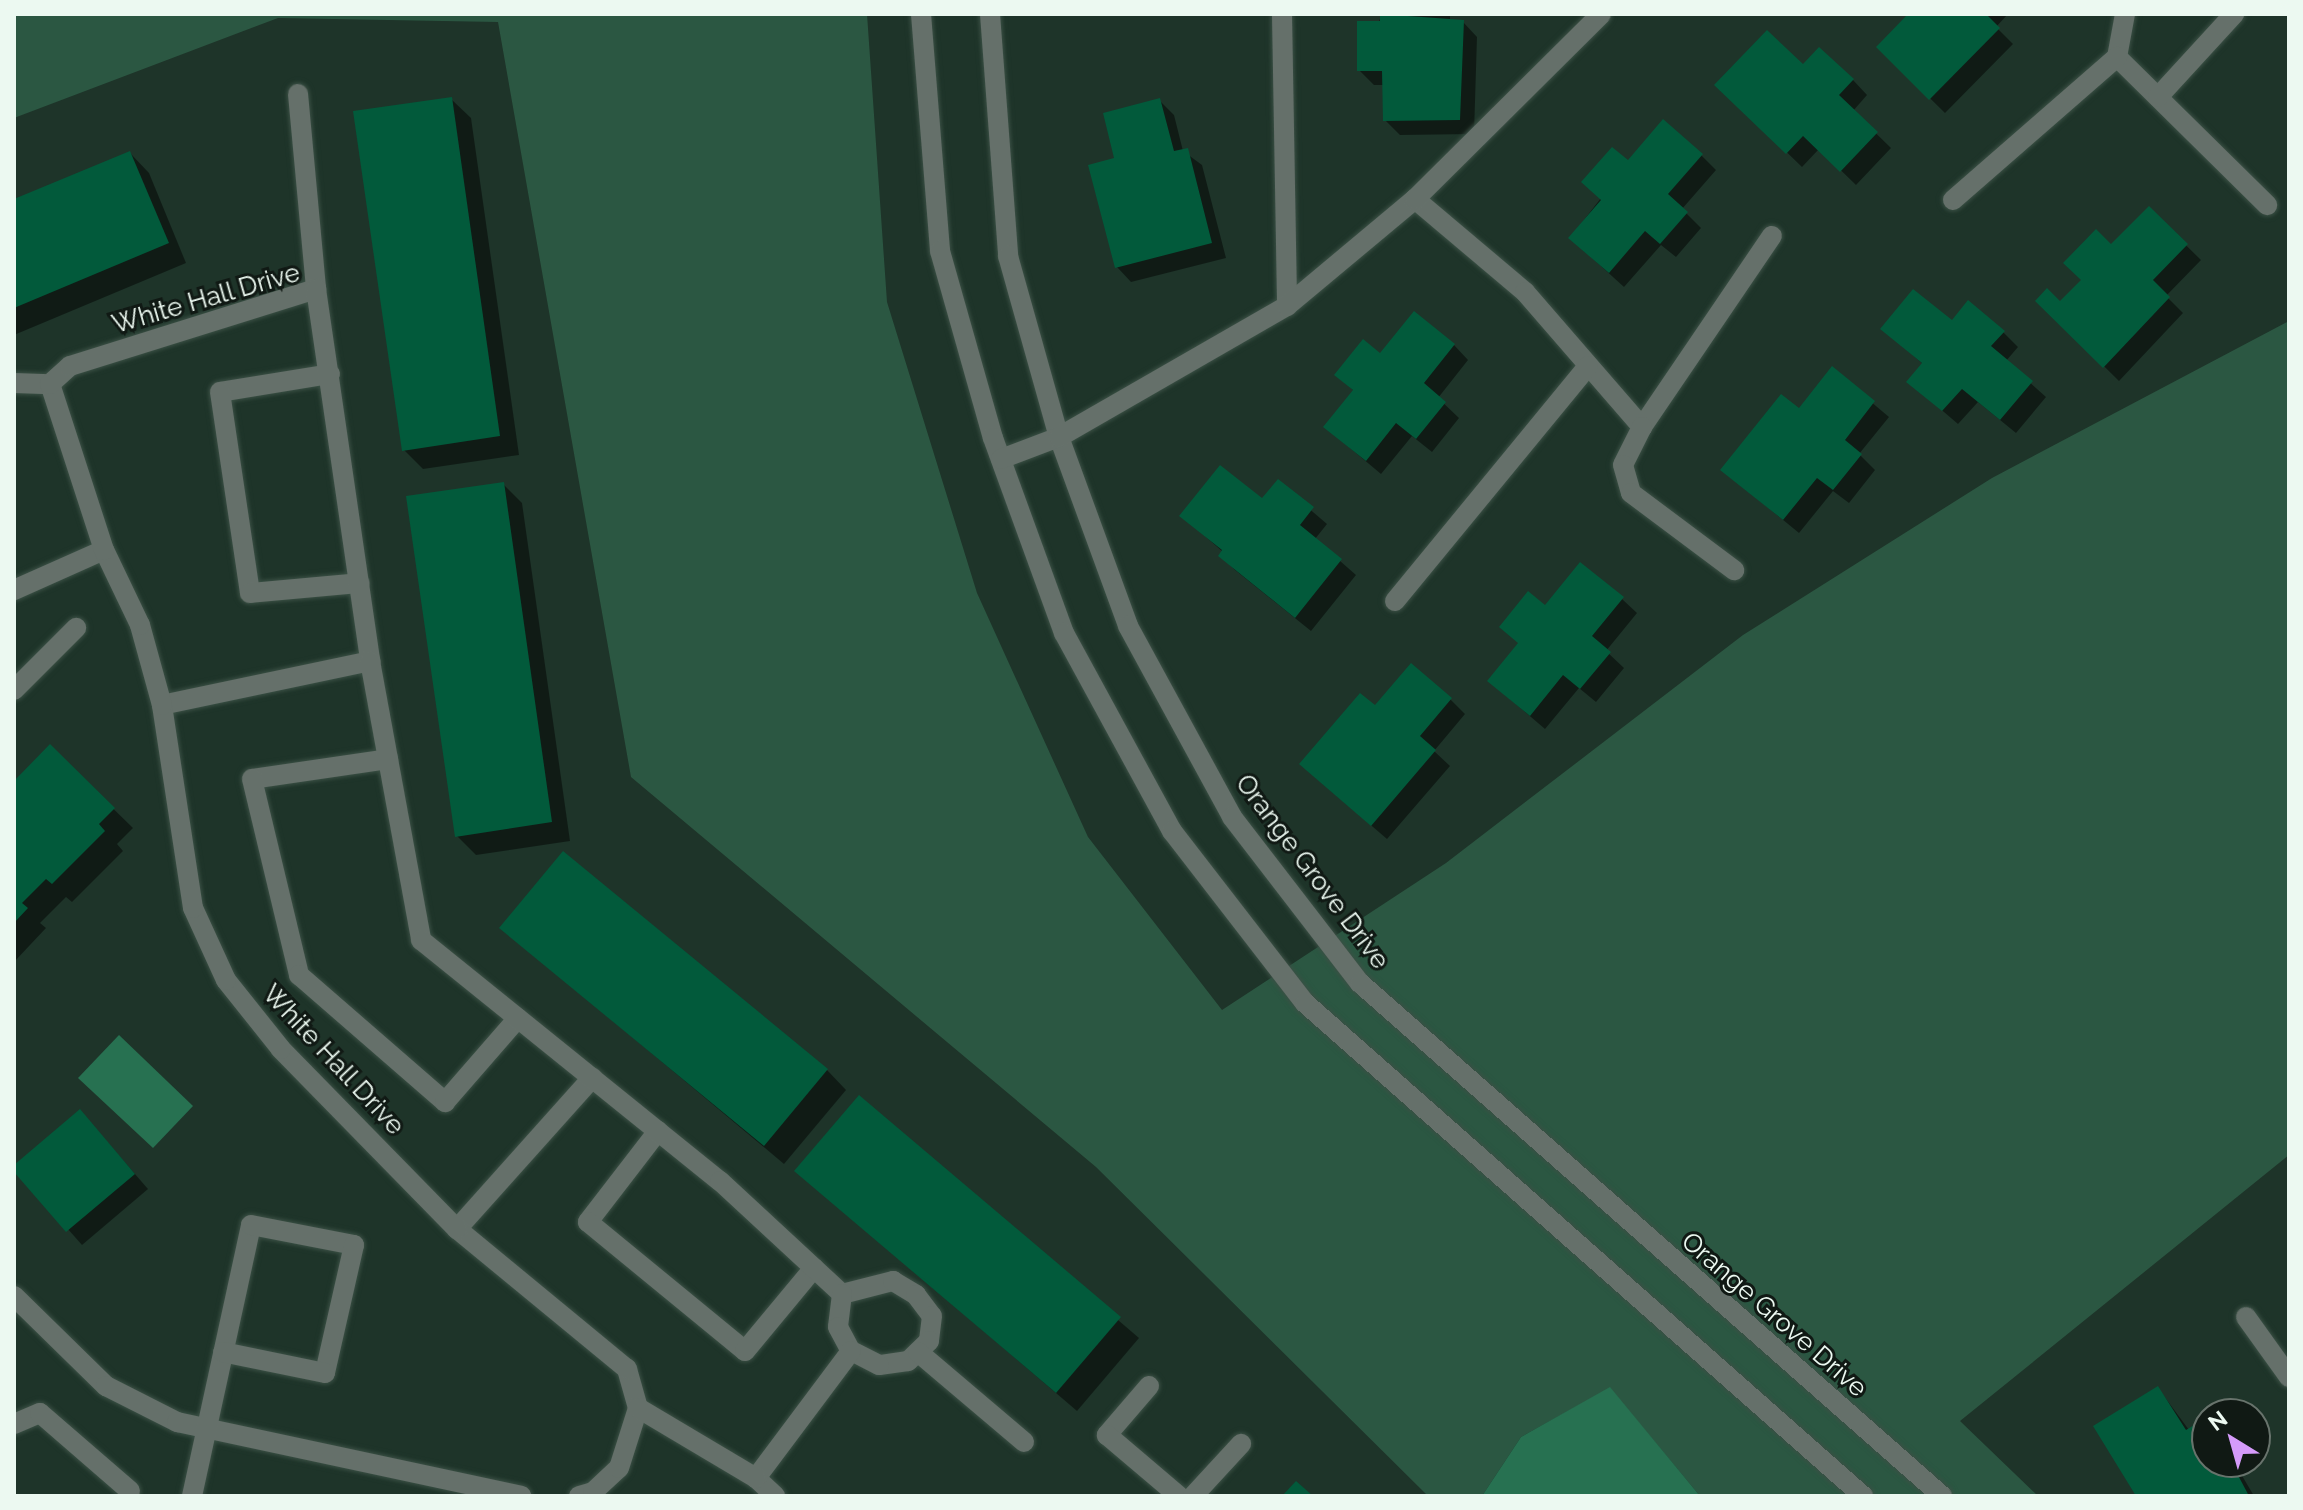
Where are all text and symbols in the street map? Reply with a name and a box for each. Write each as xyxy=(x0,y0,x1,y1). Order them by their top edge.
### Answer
street label: White Hall Drive xyxy=(108,257,304,341)
street label: Orange Grove Drive xyxy=(1229,769,1395,975)
street label: White Hall Drive xyxy=(255,978,411,1142)
street label: Orange Grove Drive xyxy=(1675,1226,1873,1404)
north arrow xyxy=(2191,1398,2271,1478)
text: N xyxy=(2203,1405,2232,1436)

